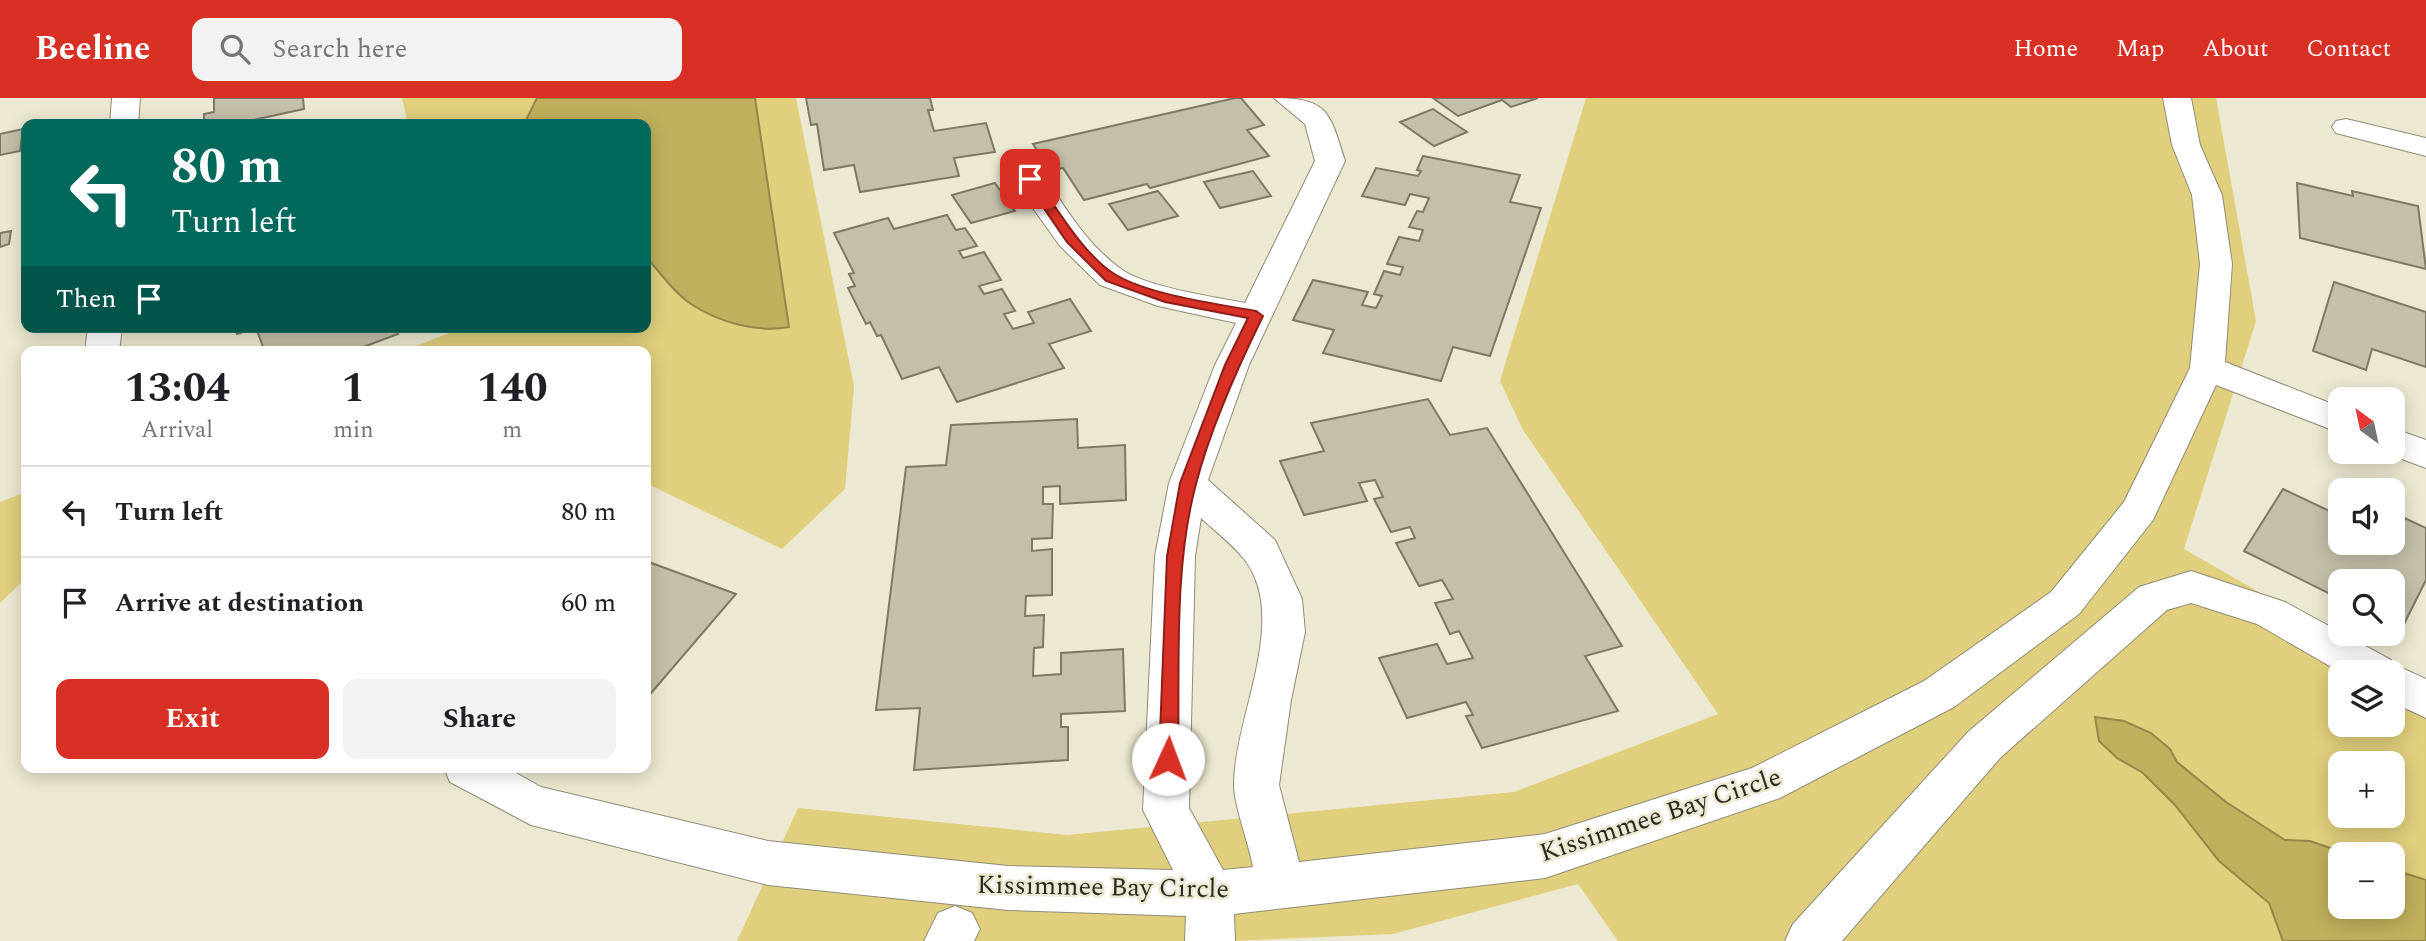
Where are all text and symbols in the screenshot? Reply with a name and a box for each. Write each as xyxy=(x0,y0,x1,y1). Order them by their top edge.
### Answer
search box xyxy=(192,18,682,81)
text: Beeline xyxy=(35,24,150,74)
text: Search here xyxy=(272,29,407,69)
icon: search xyxy=(216,30,254,68)
text: Home xyxy=(2013,31,2078,67)
text: Map xyxy=(2116,31,2164,67)
text: About xyxy=(2202,31,2268,67)
text: Contact xyxy=(2306,31,2391,67)
text: 80 m xyxy=(171,130,282,205)
icon: left xyxy=(56,147,147,238)
pin xyxy=(1000,149,1060,209)
icon: arrive xyxy=(1011,160,1049,198)
text: Turn left xyxy=(171,198,297,247)
text: Then xyxy=(56,279,116,319)
icon: arrive xyxy=(130,280,168,318)
text: 13:04 xyxy=(124,357,230,420)
text: 1 xyxy=(342,357,365,420)
text: 140 xyxy=(477,357,548,420)
north arrow xyxy=(2328,387,2404,464)
map controls xyxy=(2328,387,2405,919)
text: Arrival xyxy=(141,413,213,448)
text: min xyxy=(333,413,374,448)
text: m xyxy=(502,413,522,448)
button: sound xyxy=(2328,478,2405,555)
text: Turn left xyxy=(115,492,223,532)
text: 80 m xyxy=(561,492,616,532)
icon: left xyxy=(56,493,94,531)
button: search xyxy=(2328,569,2405,646)
text: Arrive at destination xyxy=(115,583,364,623)
text: 60 m xyxy=(561,583,616,623)
icon: arrive xyxy=(56,584,94,622)
button: layers xyxy=(2328,660,2405,737)
button: Exit xyxy=(56,679,329,759)
button: Share xyxy=(343,679,616,759)
position arrow xyxy=(1131,722,1205,796)
button: + xyxy=(2328,751,2405,828)
street label: Kissimmee Bay Circle xyxy=(1534,757,1786,873)
button: − xyxy=(2328,842,2405,919)
street label: Kissimmee Bay Circle xyxy=(977,865,1229,909)

